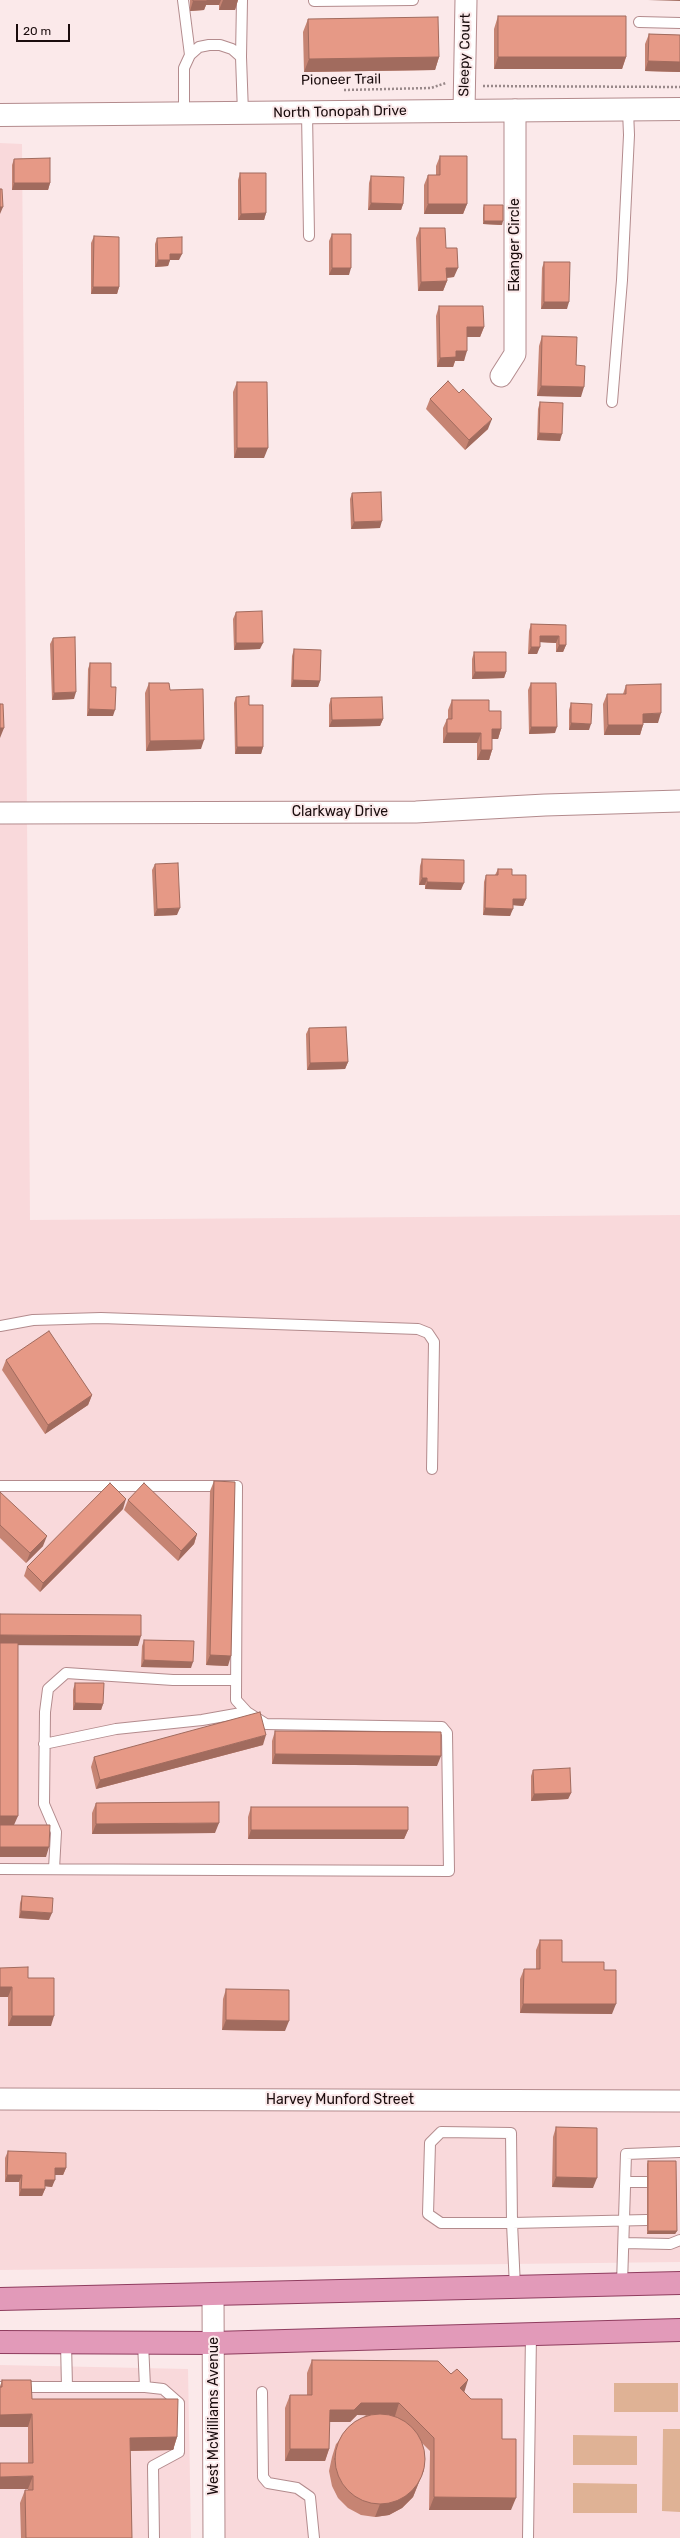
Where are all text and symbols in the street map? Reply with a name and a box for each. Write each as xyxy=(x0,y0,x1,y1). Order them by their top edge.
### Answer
street label: Sleepy Court xyxy=(456,13,474,97)
scale bar xyxy=(18,16,72,42)
text: 20 m xyxy=(23,24,51,38)
street label: Pioneer Trail xyxy=(301,71,381,89)
street label: North Tonopah Drive xyxy=(273,102,407,122)
street label: Ekanger Circle xyxy=(507,198,523,292)
street label: Clarkway Drive xyxy=(292,804,388,820)
street label: Harvey Munford Street xyxy=(266,2092,414,2108)
street label: West McWilliams Avenue xyxy=(206,2337,222,2495)

